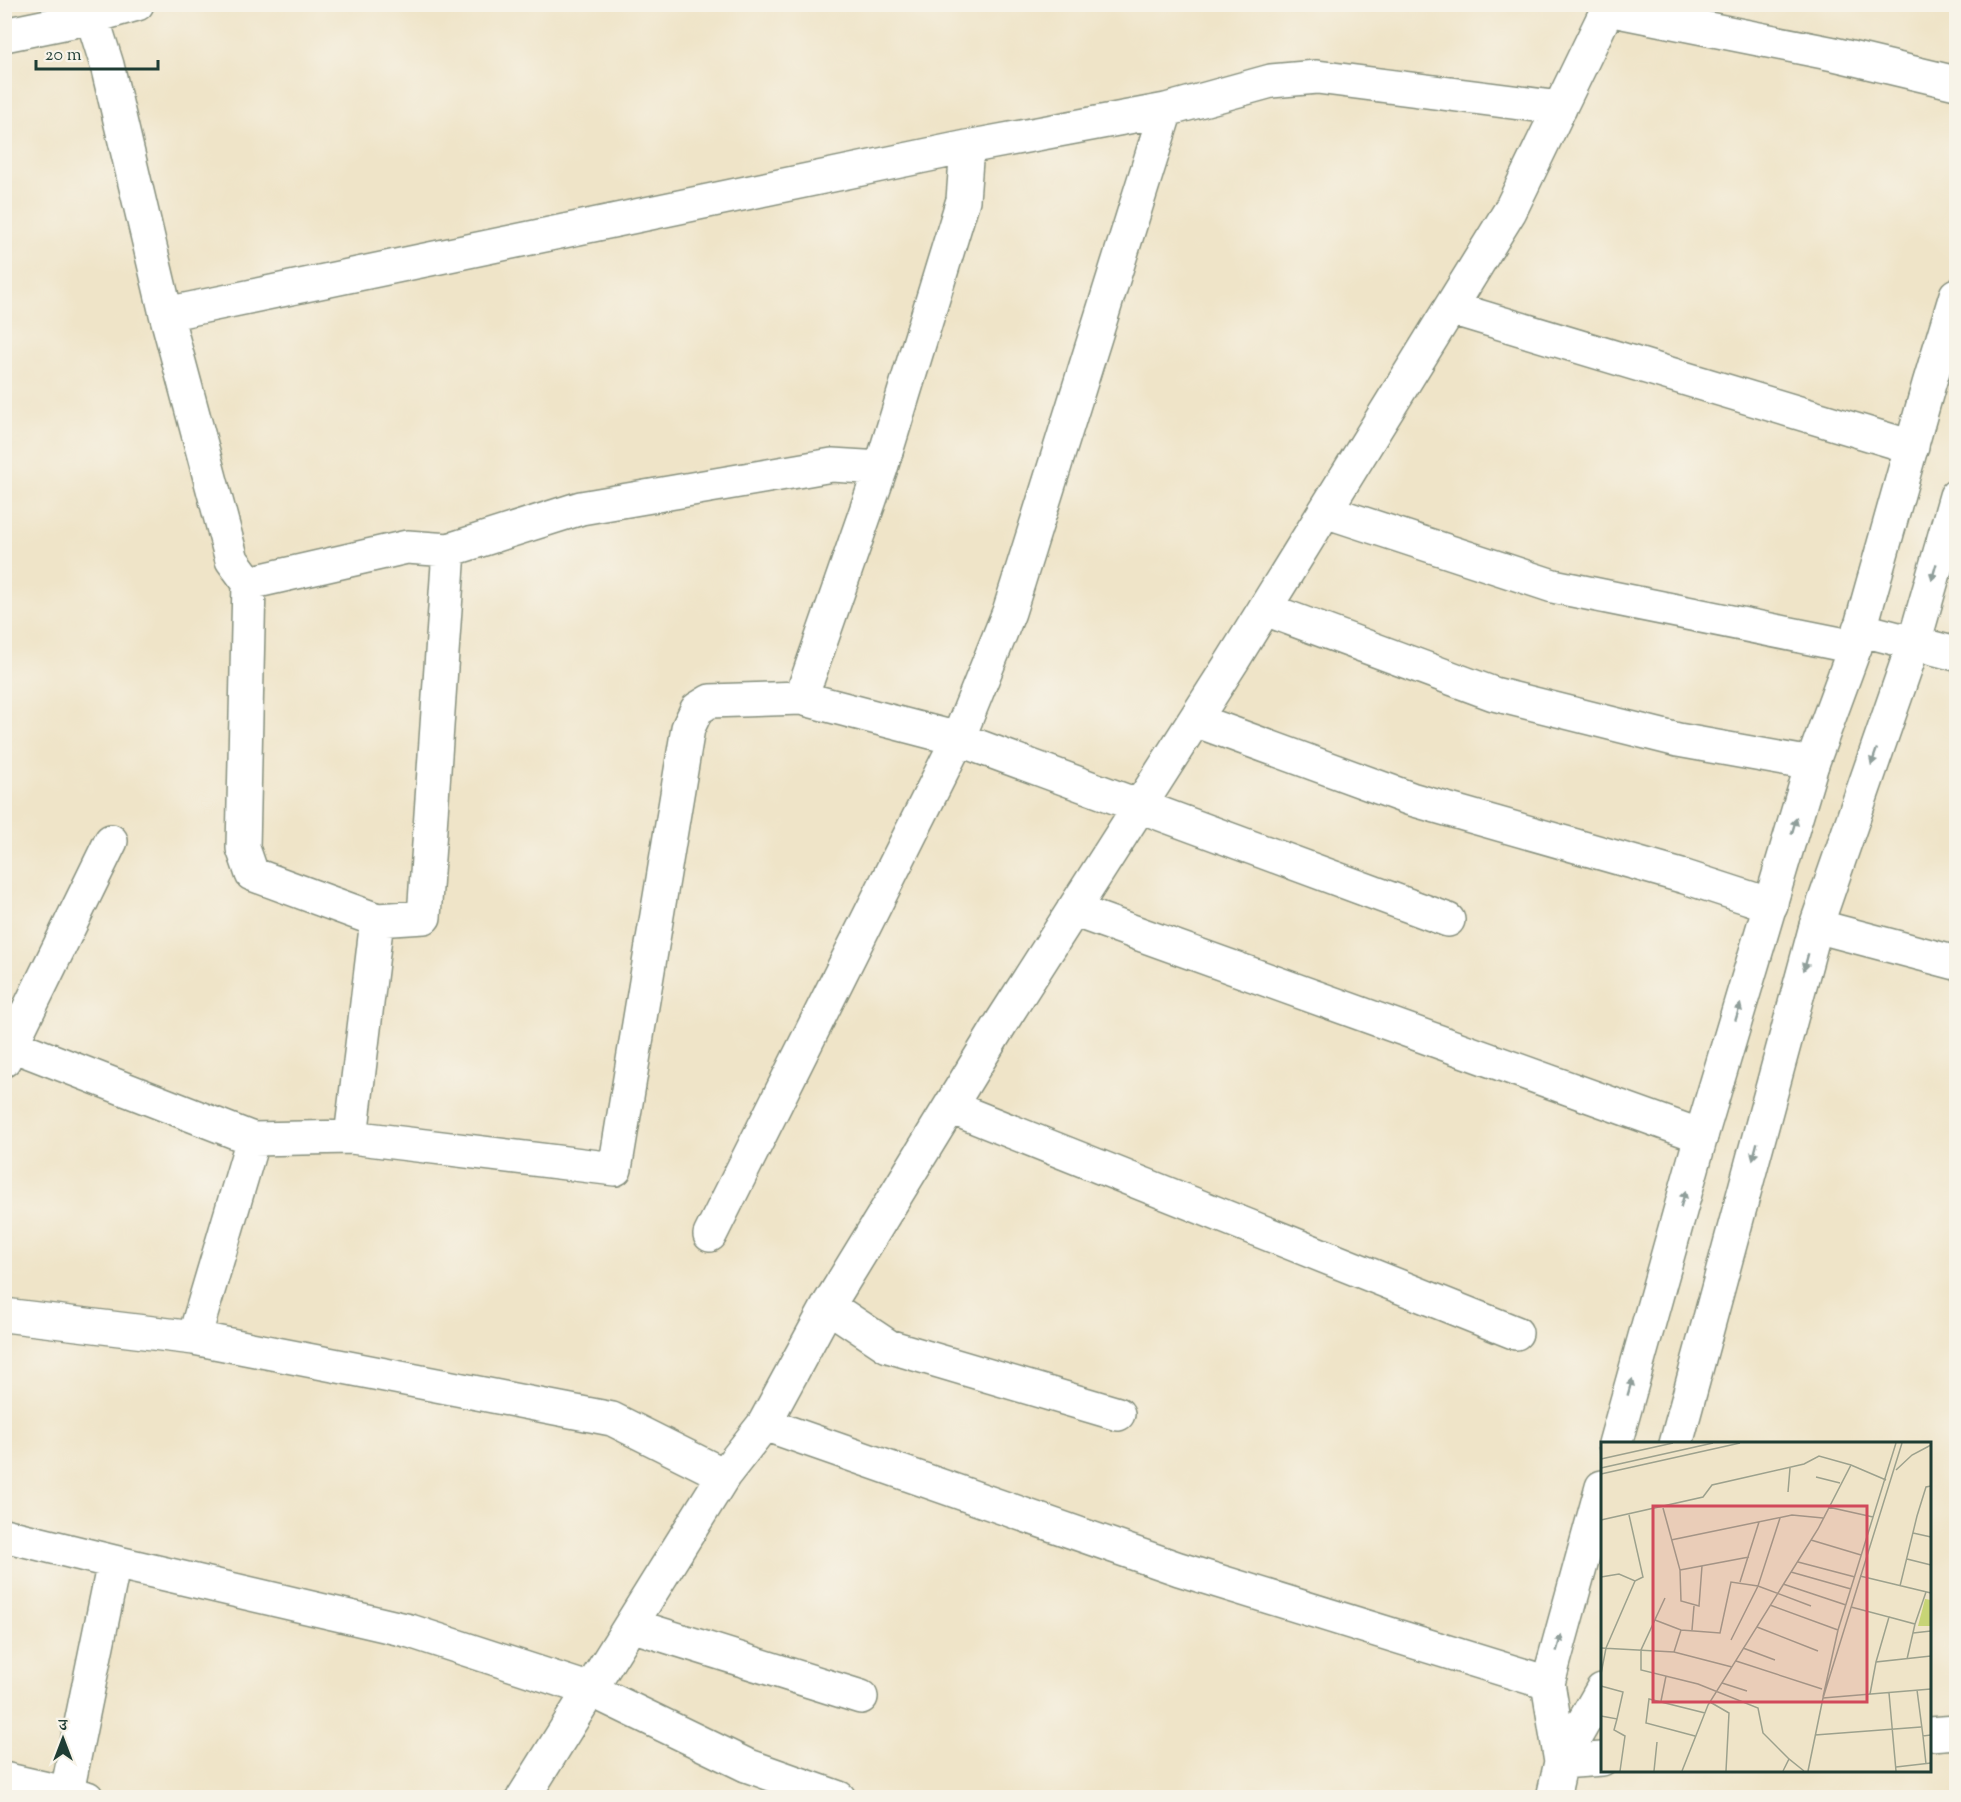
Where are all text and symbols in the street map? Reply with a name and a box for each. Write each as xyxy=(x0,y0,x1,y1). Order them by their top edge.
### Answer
scale bar xyxy=(36,33,158,71)
text: 20 m xyxy=(45,43,82,69)
one-way arrow xyxy=(1929,563,1938,581)
one-way arrow xyxy=(1869,749,1878,767)
one-way arrow xyxy=(1790,817,1799,835)
one-way arrow xyxy=(1801,954,1810,972)
one-way arrow xyxy=(1734,1003,1743,1021)
one-way arrow xyxy=(1750,1142,1759,1160)
one-way arrow xyxy=(1679,1190,1688,1208)
one-way arrow xyxy=(1626,1378,1635,1396)
inset map xyxy=(1601,1442,1931,1772)
one-way arrow xyxy=(1555,1634,1564,1652)
north arrow xyxy=(33,1709,93,1769)
text: उ xyxy=(58,1715,69,1738)

